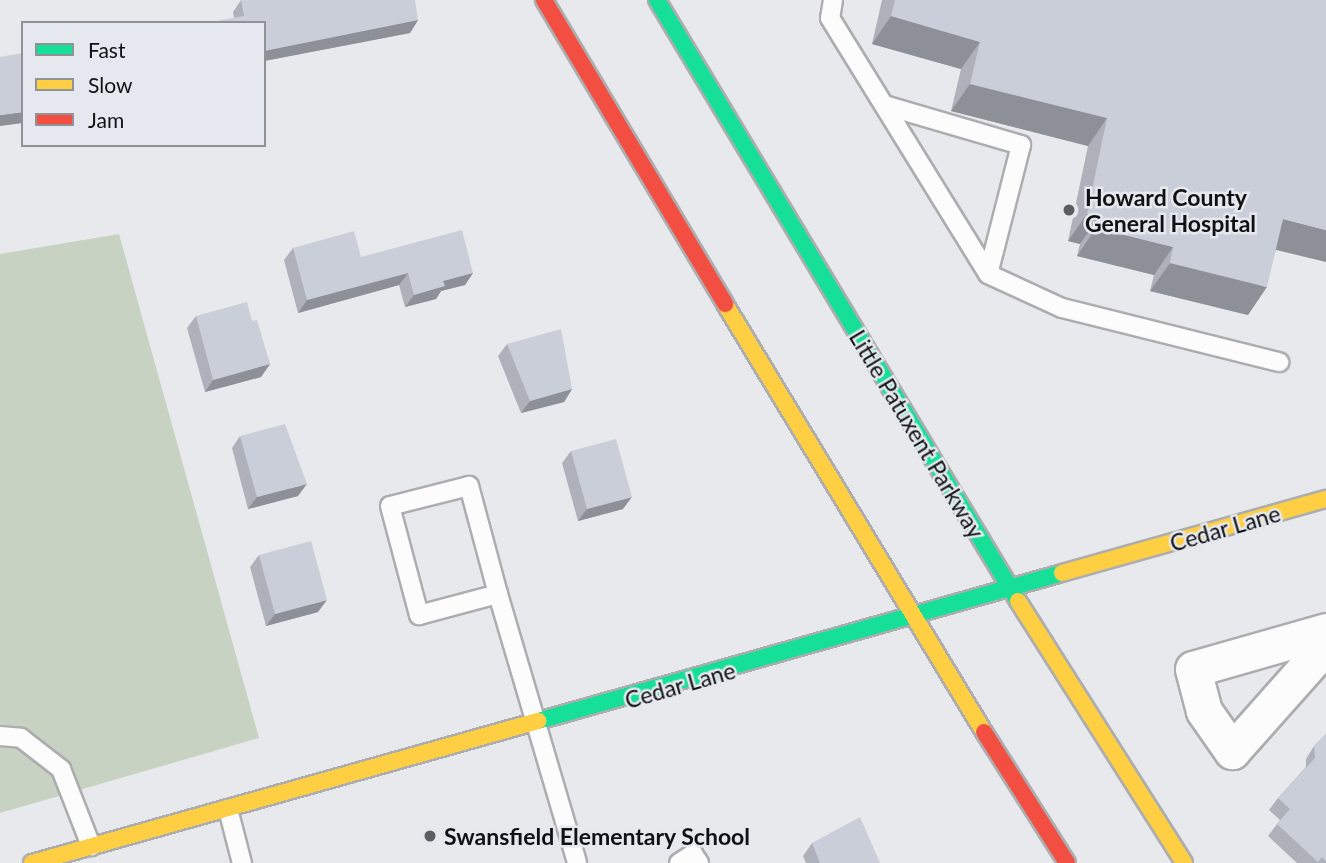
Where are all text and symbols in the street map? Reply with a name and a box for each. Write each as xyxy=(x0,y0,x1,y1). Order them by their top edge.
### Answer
legend xyxy=(21,21,266,147)
text: Fast xyxy=(88,37,125,62)
text: Slow xyxy=(88,72,132,97)
text: Jam xyxy=(88,107,124,132)
place label: Howard County General Hospital xyxy=(1085,183,1256,237)
marker: Howard County General Hospital xyxy=(1059,200,1079,220)
street label: Little Patuxent Parkway xyxy=(844,325,990,543)
street label: Cedar Lane xyxy=(1166,499,1284,557)
street label: Cedar Lane xyxy=(621,656,739,714)
place label: Swansfield Elementary School xyxy=(444,822,751,850)
marker: Swansfield Elementary School xyxy=(422,828,438,844)

